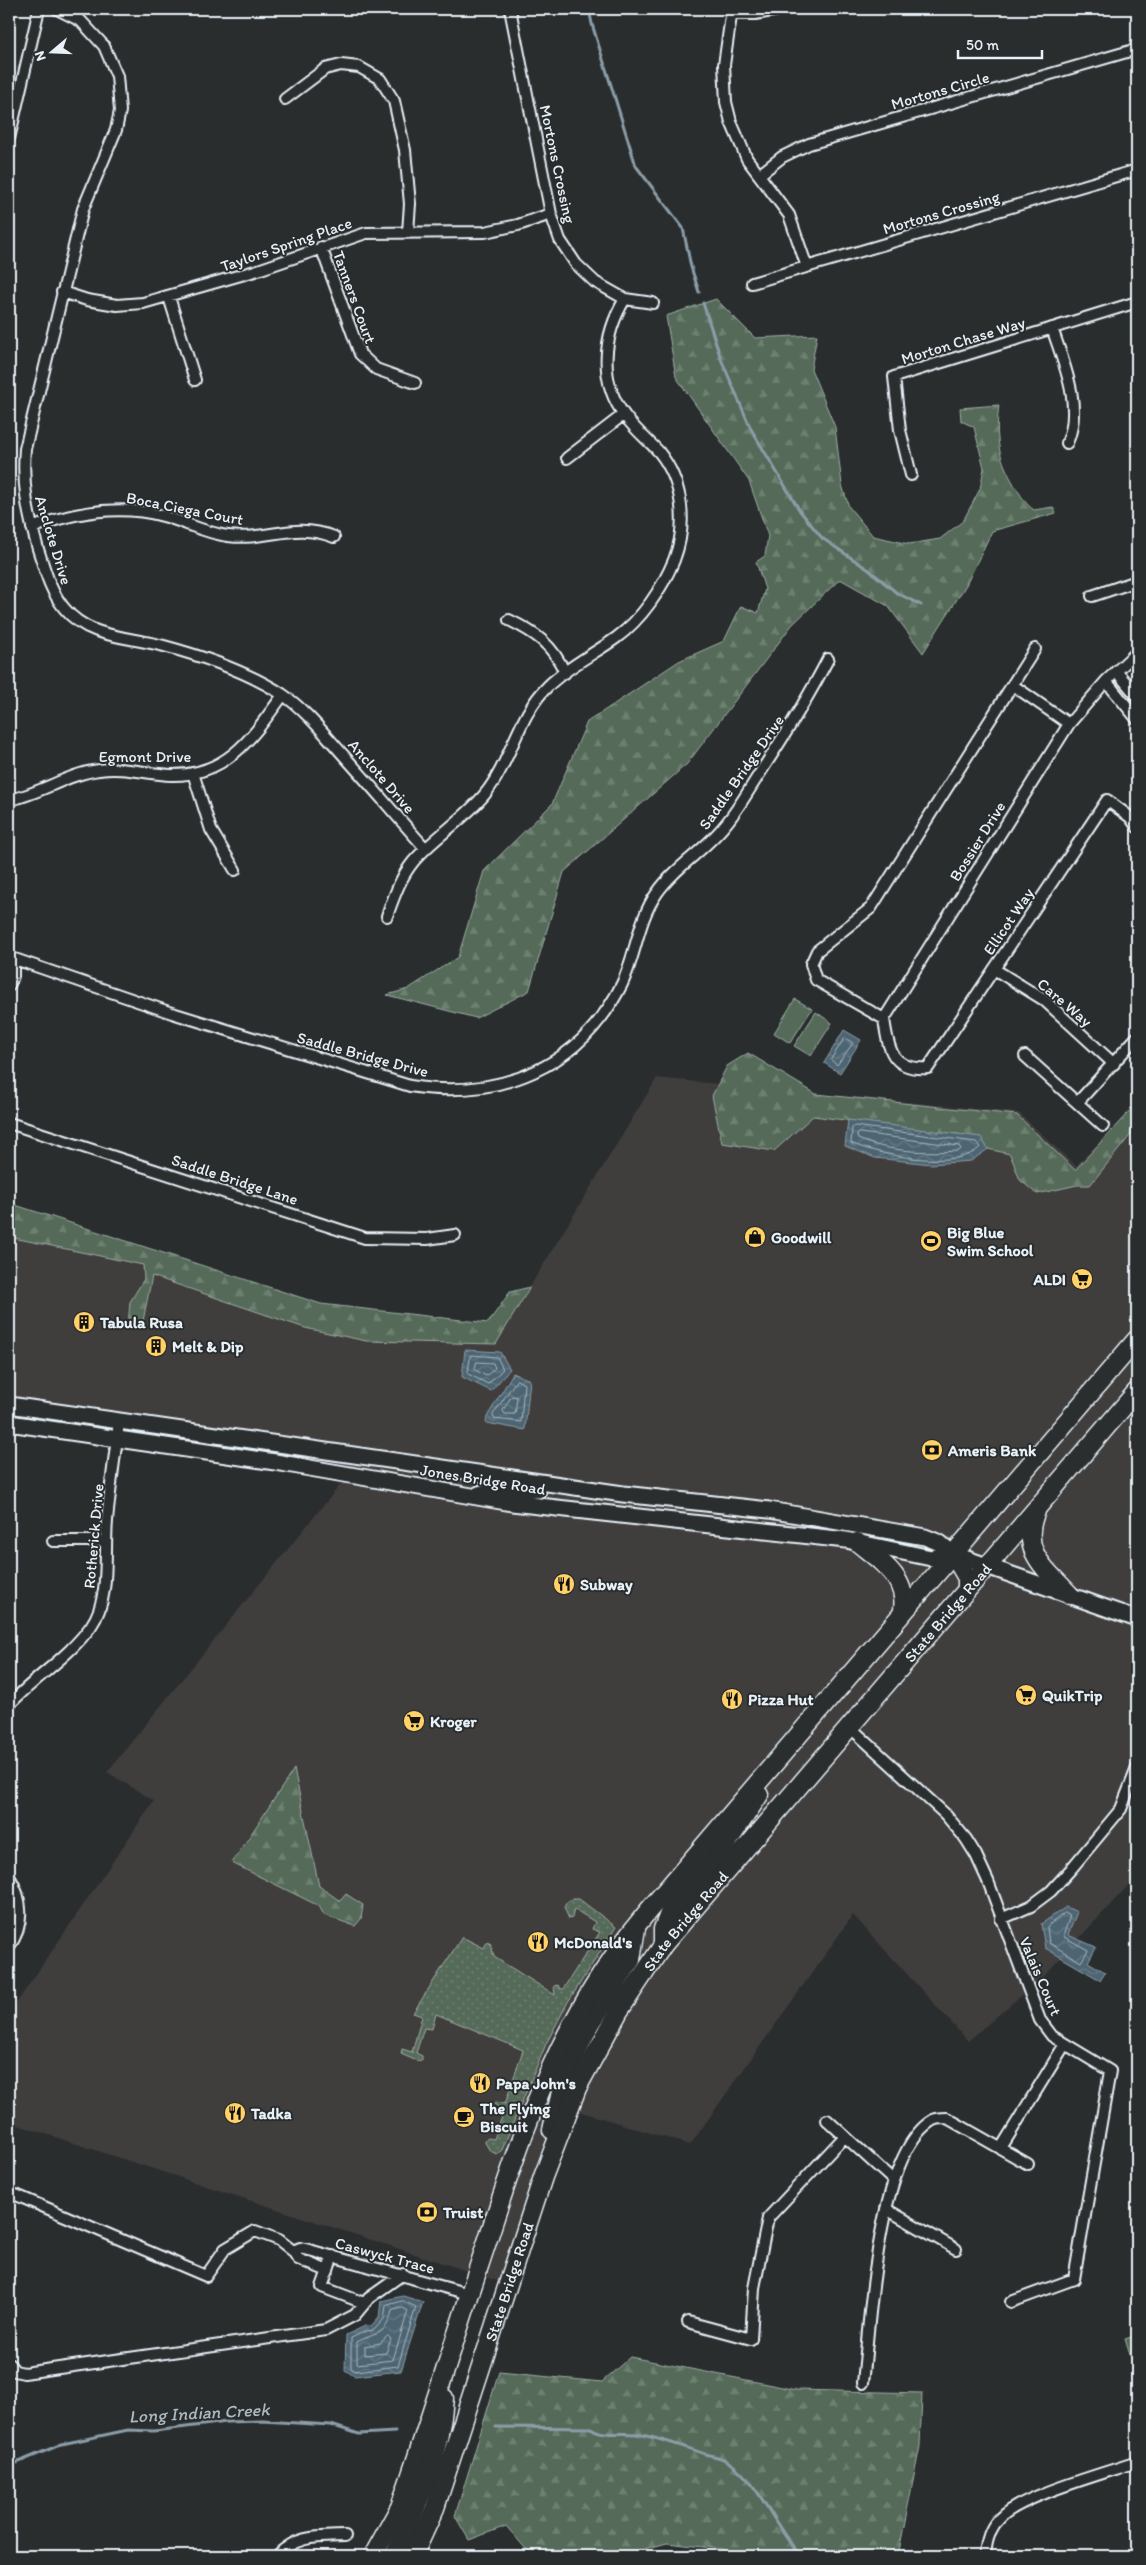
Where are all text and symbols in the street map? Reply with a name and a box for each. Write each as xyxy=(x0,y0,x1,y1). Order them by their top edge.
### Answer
north arrow xyxy=(28,28,78,78)
scale bar xyxy=(958,28,1042,60)
text: 50 m xyxy=(966,36,999,54)
text: N xyxy=(31,49,50,63)
street label: Mortons Circle xyxy=(889,67,991,114)
street label: Mortons Crossing xyxy=(536,103,580,226)
street label: Mortons Crossing xyxy=(881,187,1002,238)
street label: Taylors Spring Place xyxy=(218,213,355,276)
street label: Tanners Court xyxy=(329,248,380,346)
street label: Morton Chase Way xyxy=(899,312,1028,368)
street label: Boca Ciega Court xyxy=(125,488,245,529)
street label: Anclote Drive xyxy=(31,493,76,587)
street label: Saddle Bridge Drive xyxy=(695,711,788,833)
street label: Anclote Drive xyxy=(344,735,419,817)
street label: Egmont Drive xyxy=(99,747,192,766)
street label: Bossier Drive xyxy=(945,798,1009,885)
street label: Ellicot Way xyxy=(979,884,1038,958)
street label: Care Way xyxy=(1033,974,1096,1031)
street label: Saddle Bridge Drive xyxy=(295,1028,431,1081)
street label: Saddle Bridge Lane xyxy=(169,1150,301,1209)
place label: Big Blue Swim School xyxy=(947,1223,1034,1260)
shop icon: Goodwill xyxy=(743,1225,767,1249)
place label: Goodwill xyxy=(771,1228,832,1247)
sports icon: Big Blue Swim School xyxy=(919,1229,943,1253)
supermarket icon: ALDI xyxy=(1070,1267,1094,1291)
place label: ALDI xyxy=(1032,1270,1066,1289)
building icon: Tabula Rusa xyxy=(72,1310,96,1334)
place label: Tabula Rusa xyxy=(99,1313,183,1332)
building icon: Melt & Dip xyxy=(144,1334,168,1358)
place label: Melt & Dip xyxy=(172,1337,244,1357)
bank icon: Ameris Bank xyxy=(920,1438,944,1462)
place label: Ameris Bank xyxy=(947,1441,1037,1460)
street label: Jones Bridge Road xyxy=(419,1460,547,1499)
street label: Rotherick Drive xyxy=(79,1483,108,1589)
street label: State Bridge Road xyxy=(900,1559,996,1666)
restaurant icon: Subway xyxy=(552,1572,576,1596)
place label: Subway xyxy=(580,1575,633,1595)
supermarket icon: QuikTrip xyxy=(1014,1683,1038,1707)
place label: QuikTrip xyxy=(1042,1686,1103,1706)
restaurant icon: Pizza Hut xyxy=(720,1687,744,1711)
place label: Pizza Hut xyxy=(748,1690,813,1709)
supermarket icon: Kroger xyxy=(402,1709,426,1733)
place label: Kroger xyxy=(430,1712,477,1732)
street label: State Bridge Road xyxy=(639,1867,732,1975)
restaurant icon: McDonald's xyxy=(526,1930,550,1954)
place label: McDonald's xyxy=(554,1933,632,1952)
street label: Valais Court xyxy=(1015,1934,1066,2019)
restaurant icon: Papa John's xyxy=(468,2071,492,2095)
place label: Papa John's xyxy=(496,2074,576,2094)
place label: The Flying Biscuit xyxy=(479,2099,551,2136)
restaurant icon: Tadka xyxy=(223,2101,247,2125)
place label: Tadka xyxy=(250,2104,292,2123)
cafe icon: The Flying Biscuit xyxy=(452,2105,476,2129)
bank icon: Truist xyxy=(415,2200,439,2224)
place label: Truist xyxy=(442,2203,483,2222)
street label: State Bridge Road xyxy=(481,2219,538,2344)
street label: Caswyck Trace xyxy=(333,2233,437,2278)
water label: Long Indian Creek xyxy=(128,2398,272,2428)

